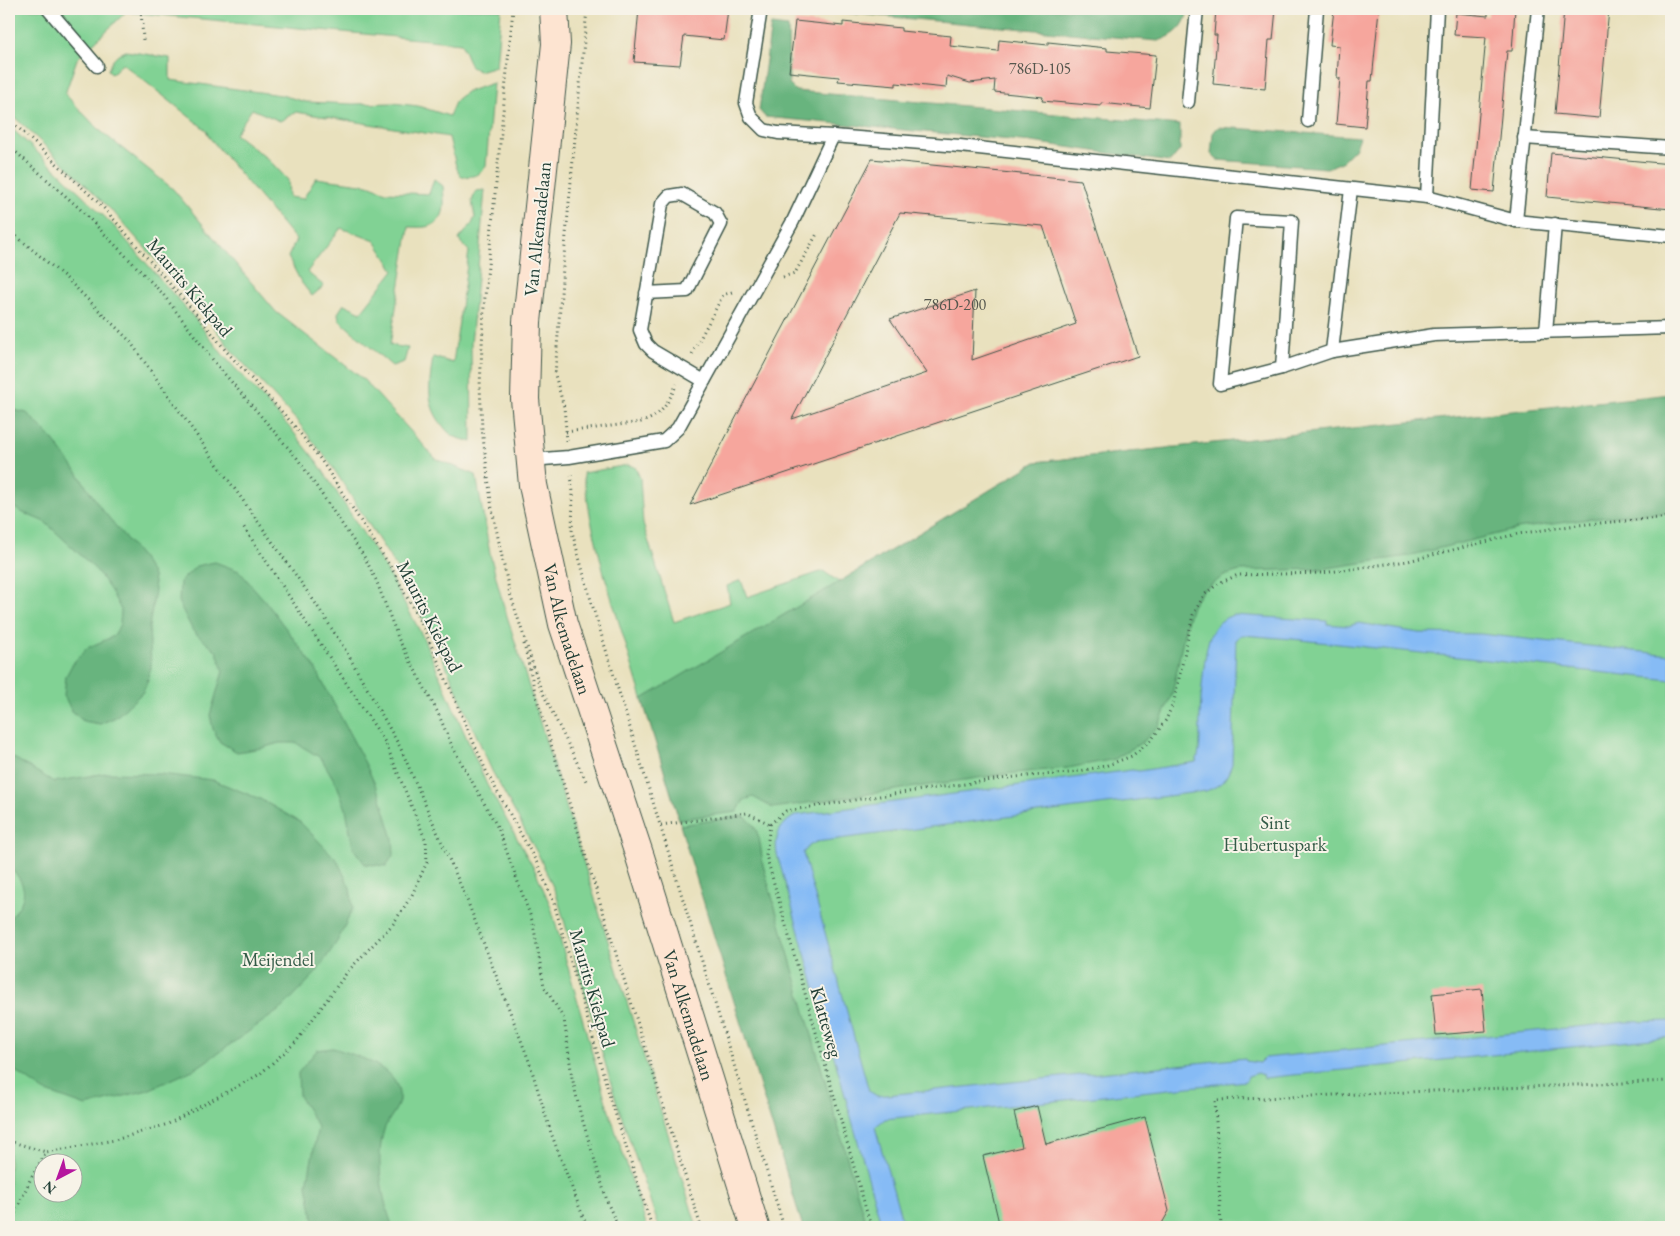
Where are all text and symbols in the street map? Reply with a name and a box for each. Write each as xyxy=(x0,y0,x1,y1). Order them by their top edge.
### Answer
house number: 786D-105 xyxy=(1009,58,1071,79)
street label: Van Alkemadelaan xyxy=(518,160,557,298)
street label: Maurits Kiekpad xyxy=(141,233,239,342)
house number: 786D-200 xyxy=(924,294,987,315)
street label: Maurits Kiekpad xyxy=(391,556,469,677)
street label: Van Alkemadelaan xyxy=(537,561,598,698)
park label: Sint Hubertuspark xyxy=(1223,810,1328,857)
street label: Maurits Kiekpad xyxy=(564,926,621,1051)
park label: Meijendel xyxy=(242,947,315,972)
street label: Van Alkemadelaan xyxy=(657,947,721,1084)
street label: Klatteweg xyxy=(804,984,849,1061)
north arrow xyxy=(32,1154,82,1204)
text: N xyxy=(39,1177,60,1198)

